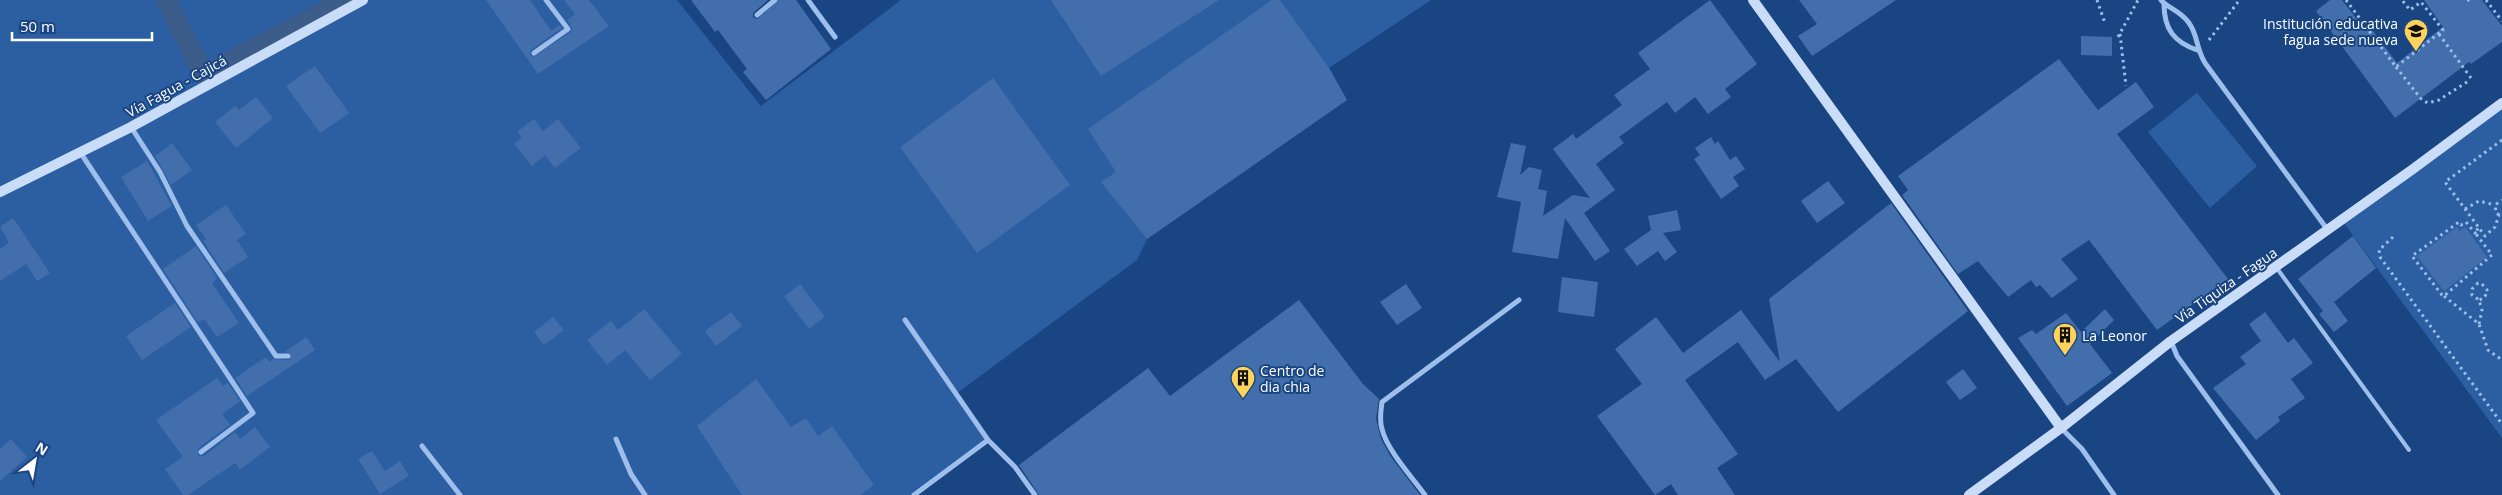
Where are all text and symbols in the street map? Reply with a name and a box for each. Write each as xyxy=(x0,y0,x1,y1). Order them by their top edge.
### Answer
scale bar xyxy=(12,10,152,42)
place label: Institución educativa fagua sede nueva xyxy=(2263,14,2398,49)
text: 50 m xyxy=(20,16,55,36)
school or university icon: Institución educativa fagua sede nueva xyxy=(2403,18,2429,52)
street label: Vía Fagua - Cajicá xyxy=(122,50,230,122)
street label: Vía Tiquiza - Fagua xyxy=(2171,243,2281,327)
building icon: La Leonor xyxy=(2052,322,2078,356)
place label: La Leonor xyxy=(2082,326,2147,345)
place label: Centro de dia chia xyxy=(1260,361,1325,396)
building icon: Centro de dia chia xyxy=(1230,365,1256,399)
north arrow xyxy=(10,435,60,485)
text: N xyxy=(32,437,52,460)

